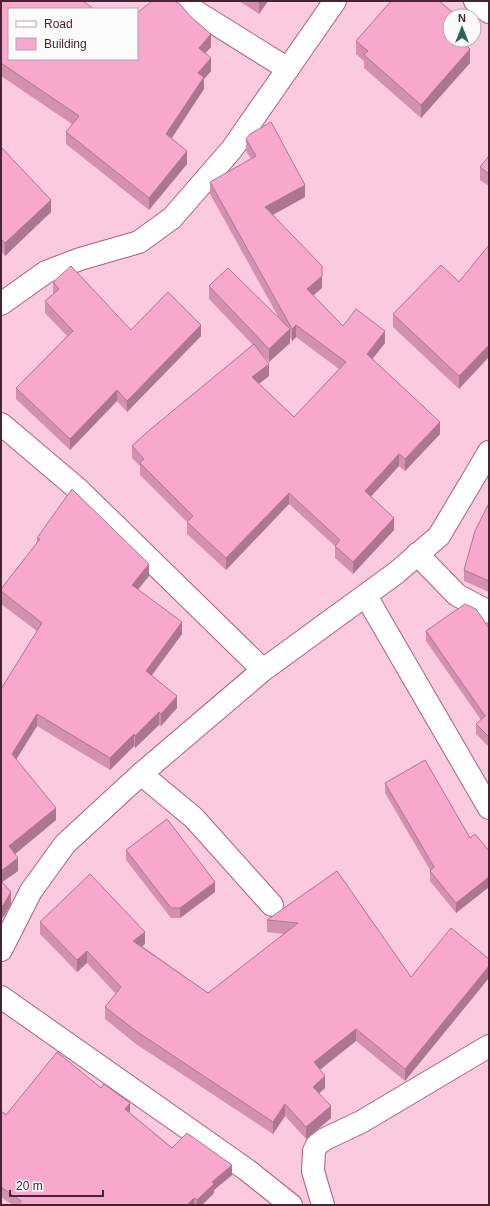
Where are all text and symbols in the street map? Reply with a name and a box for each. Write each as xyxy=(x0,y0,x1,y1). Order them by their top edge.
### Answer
legend xyxy=(8,8,138,60)
north arrow xyxy=(442,8,482,48)
text: N xyxy=(458,12,466,24)
text: Road xyxy=(44,17,73,31)
text: Building xyxy=(44,37,87,51)
scale bar xyxy=(10,1172,103,1198)
text: 20 m xyxy=(16,1179,43,1193)

